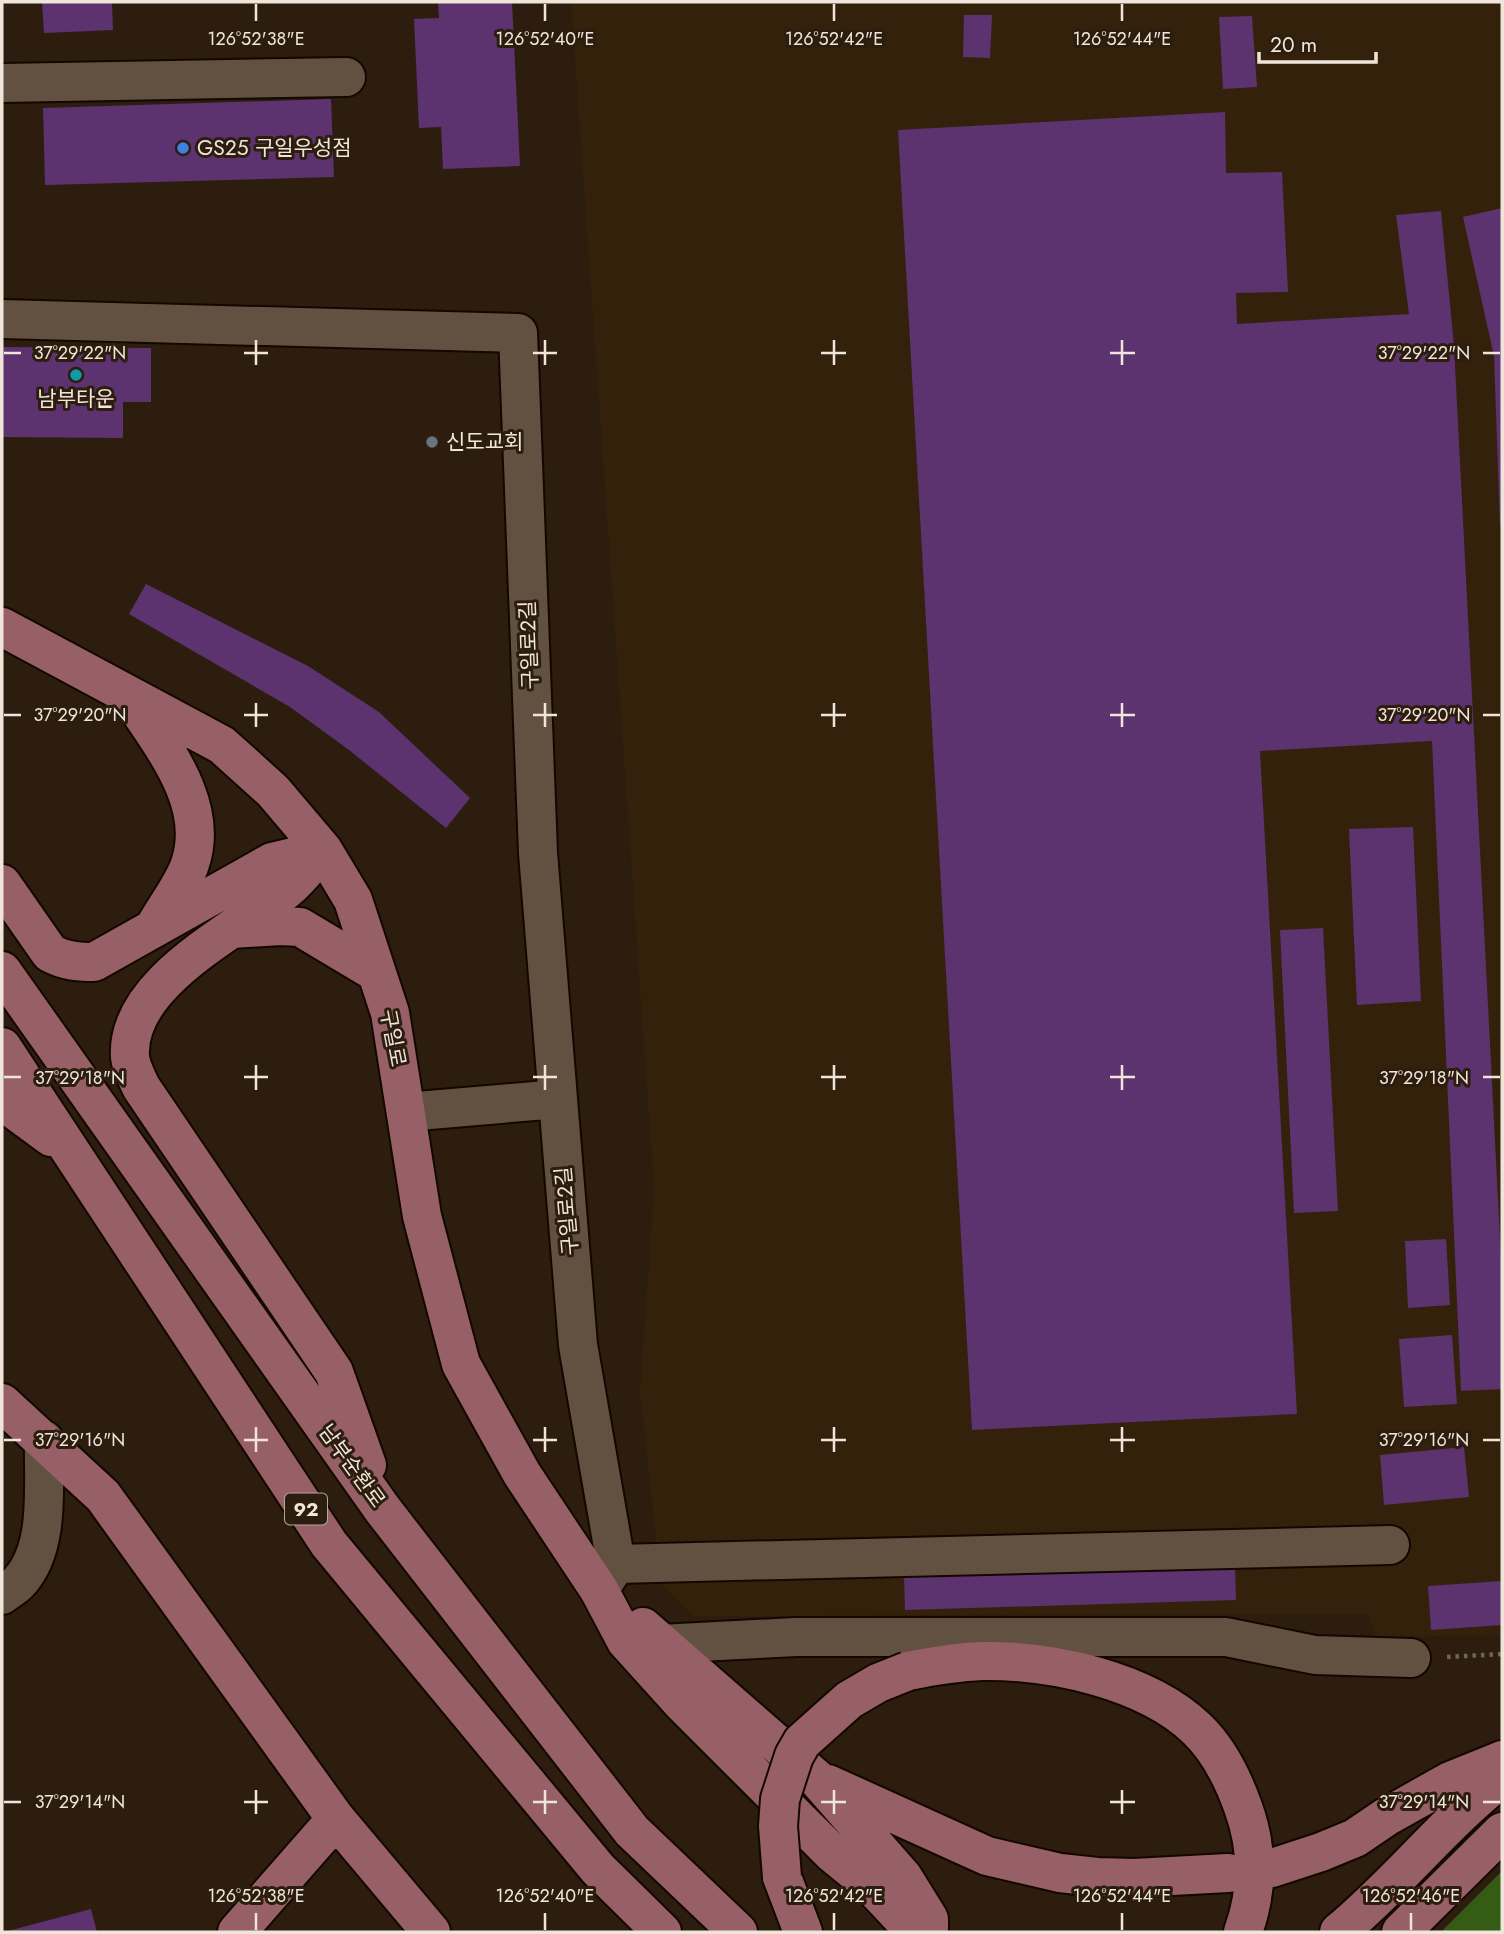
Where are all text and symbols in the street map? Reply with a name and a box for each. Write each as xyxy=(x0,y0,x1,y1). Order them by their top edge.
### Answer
scale bar xyxy=(1259,21,1376,65)
text: 126°52'38"E xyxy=(207,26,305,52)
text: 126°52'40"E xyxy=(496,26,594,52)
text: 126°52'42"E xyxy=(785,26,883,52)
text: 126°52'44"E xyxy=(1073,26,1171,52)
text: 20 m xyxy=(1270,30,1317,60)
place label: GS25 구일우성점 xyxy=(197,133,351,163)
marker: GS25 구일우성점 xyxy=(175,140,191,156)
text: 37°29'22"N xyxy=(34,340,126,366)
text: 37°29'22"N xyxy=(1378,340,1470,366)
marker: 남부타운 xyxy=(68,367,84,383)
place label: 남부타운 xyxy=(37,384,115,414)
place label: 신도교회 xyxy=(446,427,523,457)
marker: 신도교회 xyxy=(424,434,440,450)
street label: 구일로2길 xyxy=(512,600,546,690)
text: 37°29'20"N xyxy=(33,702,127,728)
text: 37°29'20"N xyxy=(1377,702,1471,728)
street label: 구일로 xyxy=(373,1007,413,1069)
text: 37°29'18"N xyxy=(35,1065,125,1091)
text: 37°29'18"N xyxy=(1379,1065,1469,1091)
street label: 구일로2길 xyxy=(548,1165,586,1257)
street label: 남부순환로 xyxy=(311,1418,393,1514)
text: 37°29'16"N xyxy=(35,1427,125,1453)
text: 37°29'16"N xyxy=(1379,1427,1469,1453)
road number: 92 xyxy=(285,1494,327,1525)
text: 37°29'14"N xyxy=(35,1789,125,1815)
text: 37°29'14"N xyxy=(1379,1789,1469,1815)
text: 126°52'38"E xyxy=(207,1883,305,1909)
text: 126°52'40"E xyxy=(496,1883,594,1909)
text: 126°52'42"E xyxy=(785,1883,883,1909)
text: 126°52'44"E xyxy=(1073,1883,1171,1909)
text: 126°52'46"E xyxy=(1362,1883,1460,1909)

